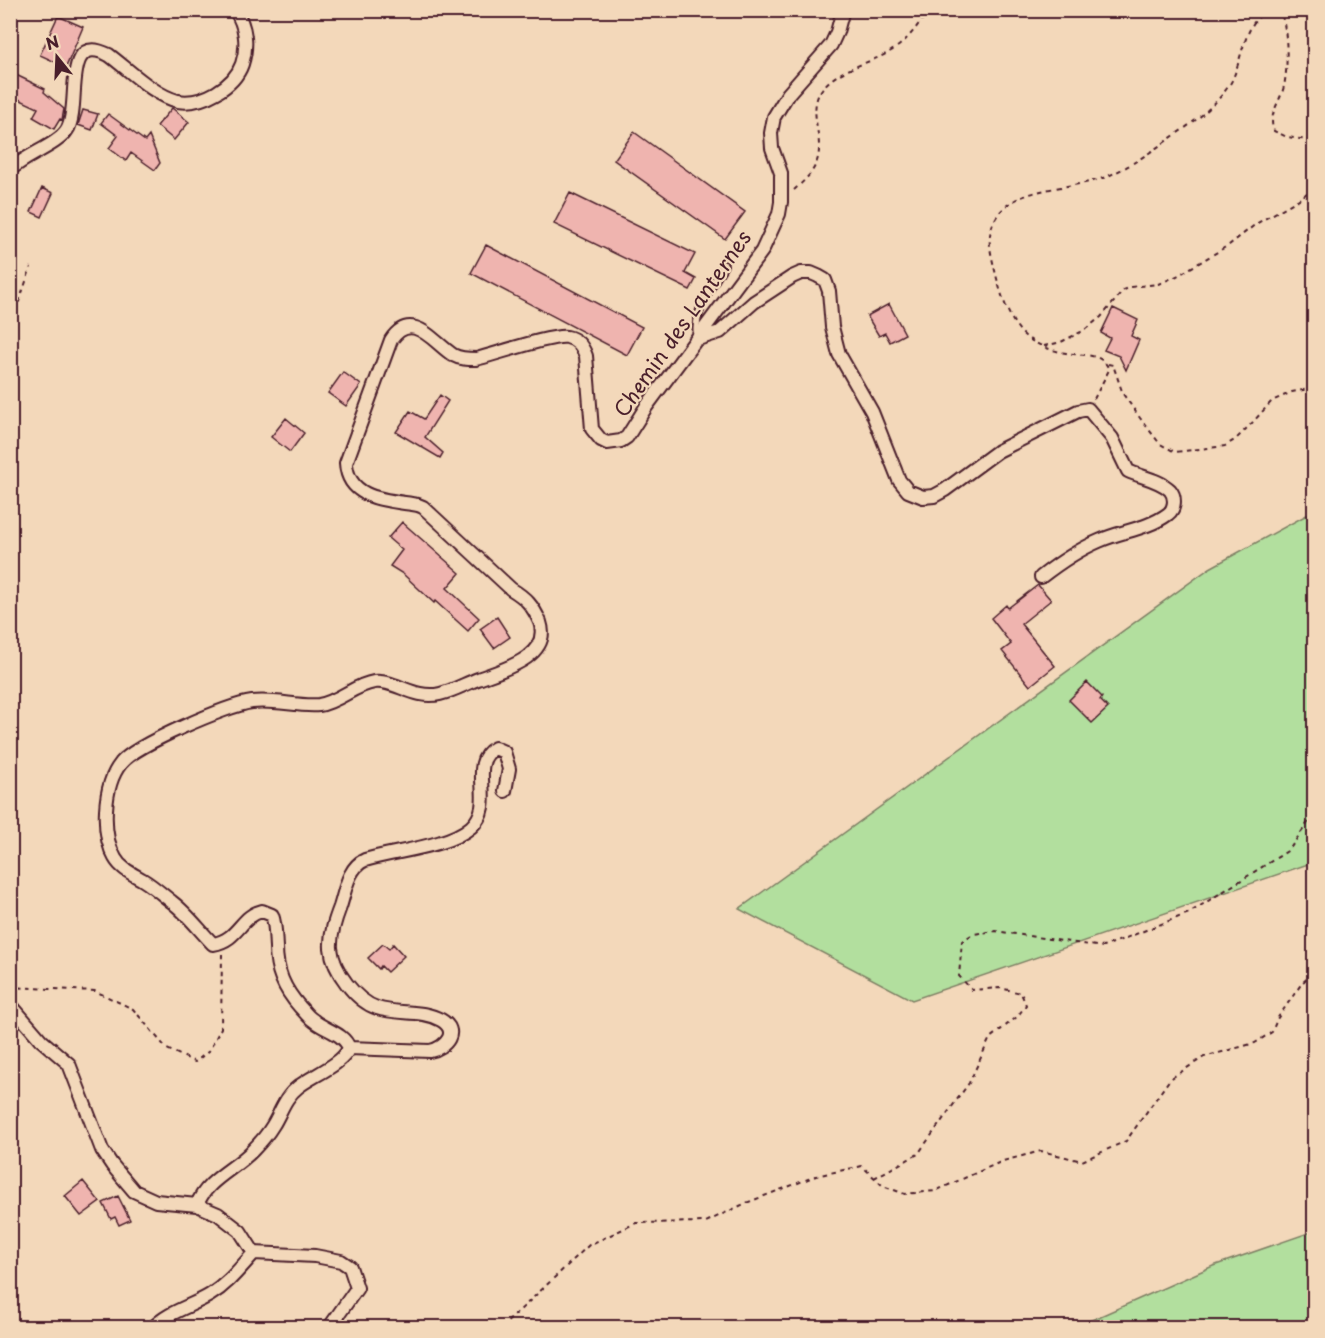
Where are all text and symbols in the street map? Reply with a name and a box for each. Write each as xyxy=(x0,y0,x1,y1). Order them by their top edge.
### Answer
north arrow xyxy=(27,27,87,87)
text: N xyxy=(42,28,62,55)
street label: Chemin des Lanternes xyxy=(605,223,758,423)

